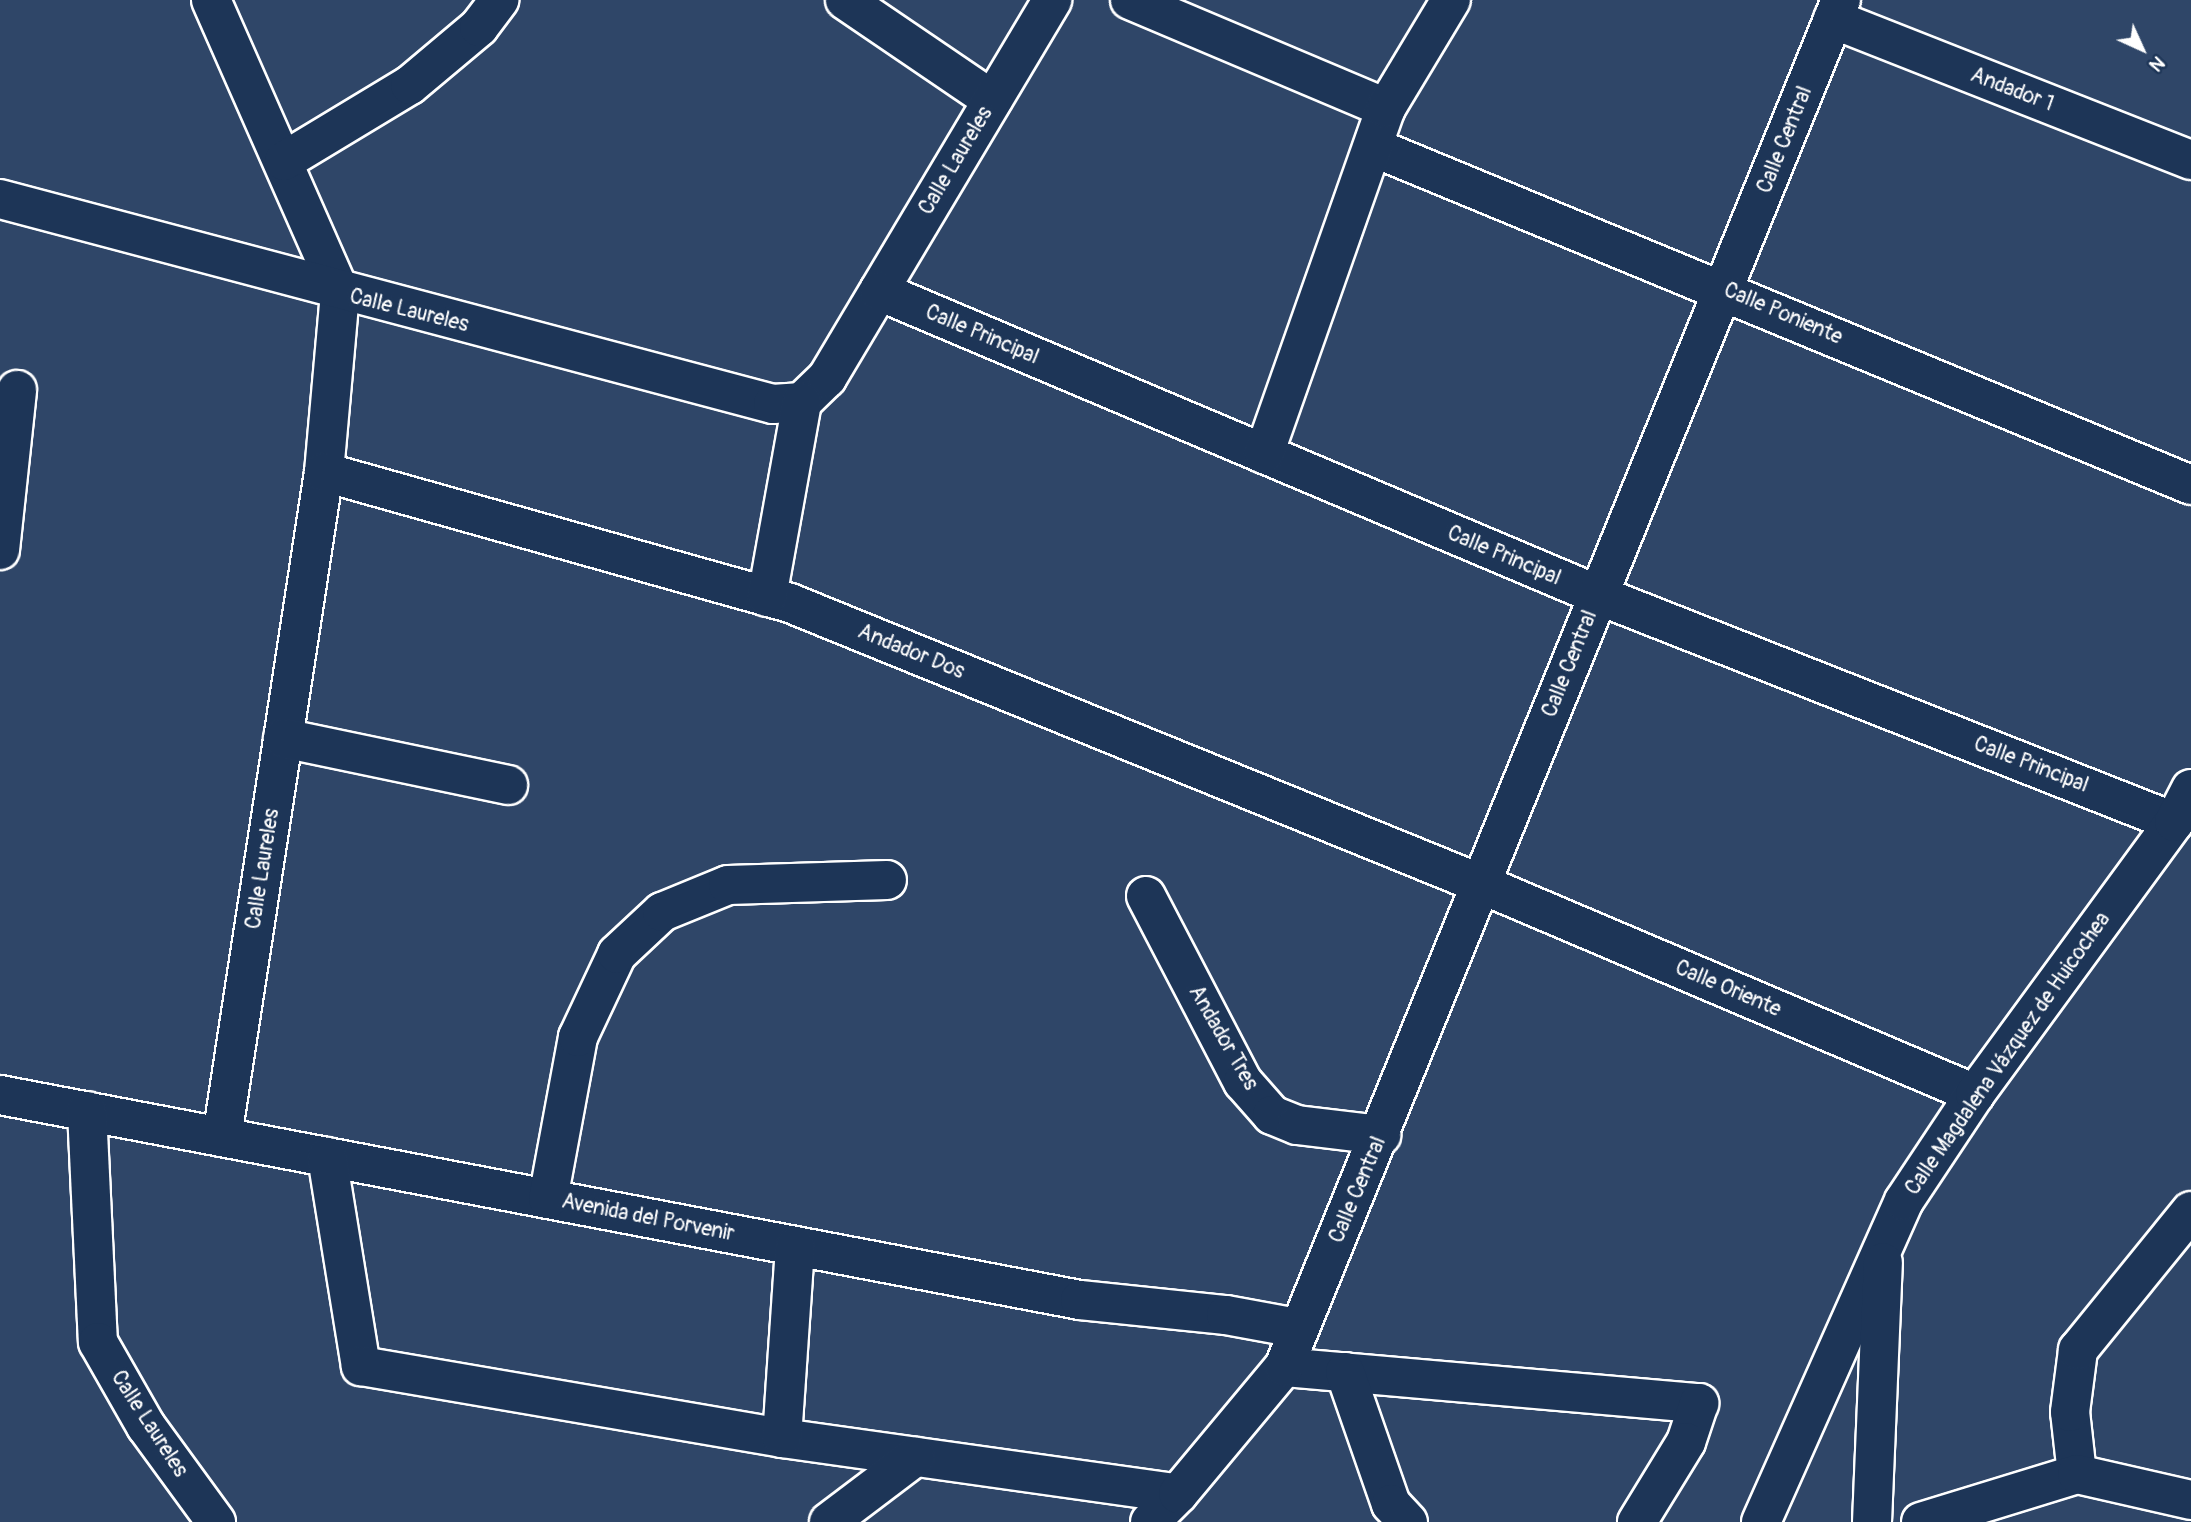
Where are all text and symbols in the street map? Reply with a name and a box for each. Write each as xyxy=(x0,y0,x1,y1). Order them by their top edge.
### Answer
north arrow xyxy=(2107,14,2177,84)
text: N xyxy=(2144,51,2170,77)
street label: Andador 1 xyxy=(1967,63,2057,117)
street label: Calle Central xyxy=(1752,83,1818,197)
street label: Calle Laureles xyxy=(914,102,998,220)
street label: Calle Poniente xyxy=(1720,278,1846,350)
street label: Calle Laureles xyxy=(347,284,471,338)
street label: Calle Principal xyxy=(921,300,1043,370)
street label: Calle Principal xyxy=(1443,521,1565,591)
street label: Calle Central xyxy=(1537,607,1603,721)
street label: Andador Dos xyxy=(854,619,968,685)
street label: Calle Principal xyxy=(1970,732,2092,798)
street label: Calle Laureles xyxy=(241,807,285,931)
street label: Calle Magdalena Vázquez de Huicochea xyxy=(1900,908,2116,1200)
street label: Calle Oriente xyxy=(1671,955,1785,1023)
street label: Andador Tres xyxy=(1183,981,1263,1095)
street label: Calle Central xyxy=(1324,1133,1392,1247)
street label: Avenida del Porvenir xyxy=(560,1189,736,1247)
street label: Calle Laureles xyxy=(105,1366,193,1482)

